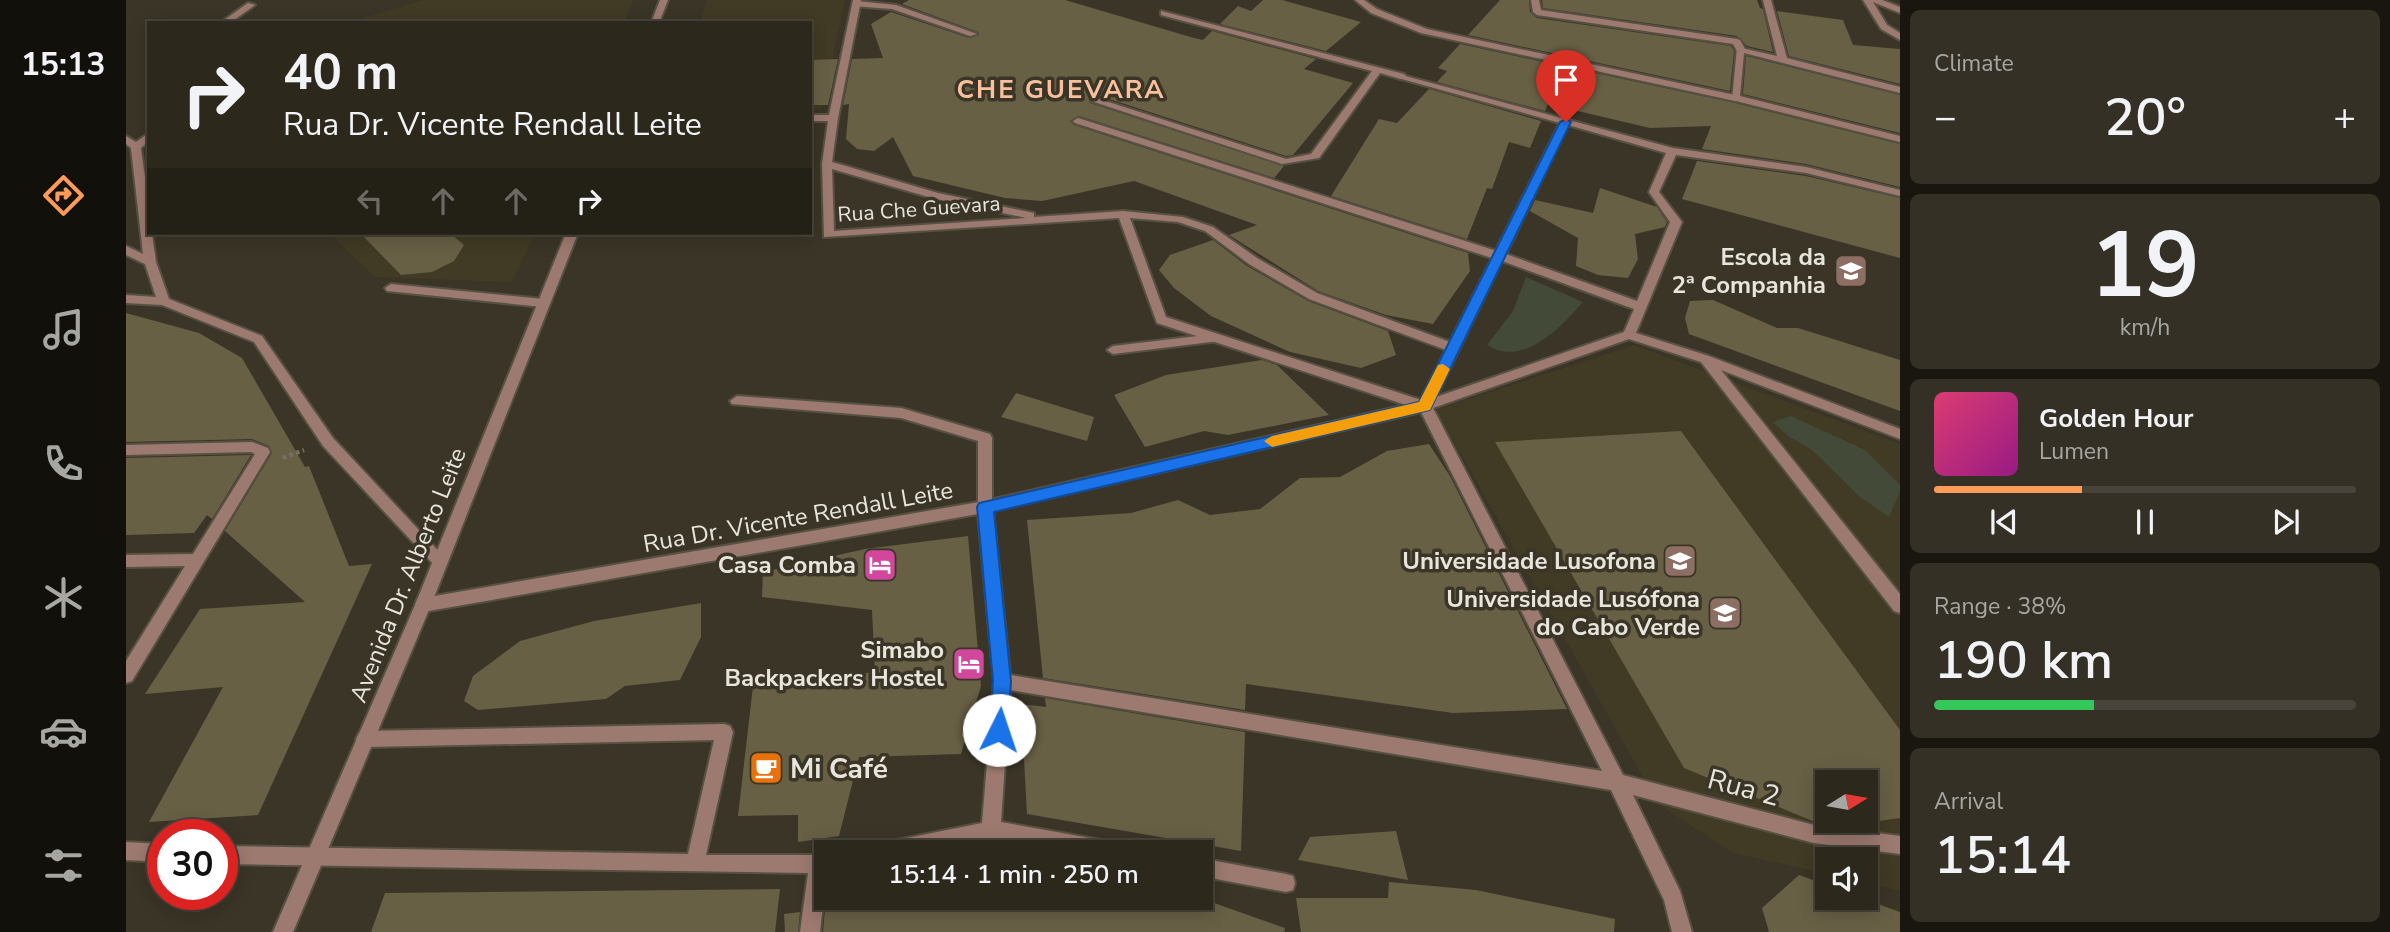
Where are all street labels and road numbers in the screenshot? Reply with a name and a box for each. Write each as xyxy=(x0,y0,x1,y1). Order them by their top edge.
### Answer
street label: Rua Che Guevara xyxy=(837,189,1001,229)
street label: Avenida Dr. Alberto Leite xyxy=(342,443,474,707)
street label: Rua Dr. Vicente Rendall Leite xyxy=(641,474,955,560)
street label: Rua 2 xyxy=(1703,760,1784,816)

